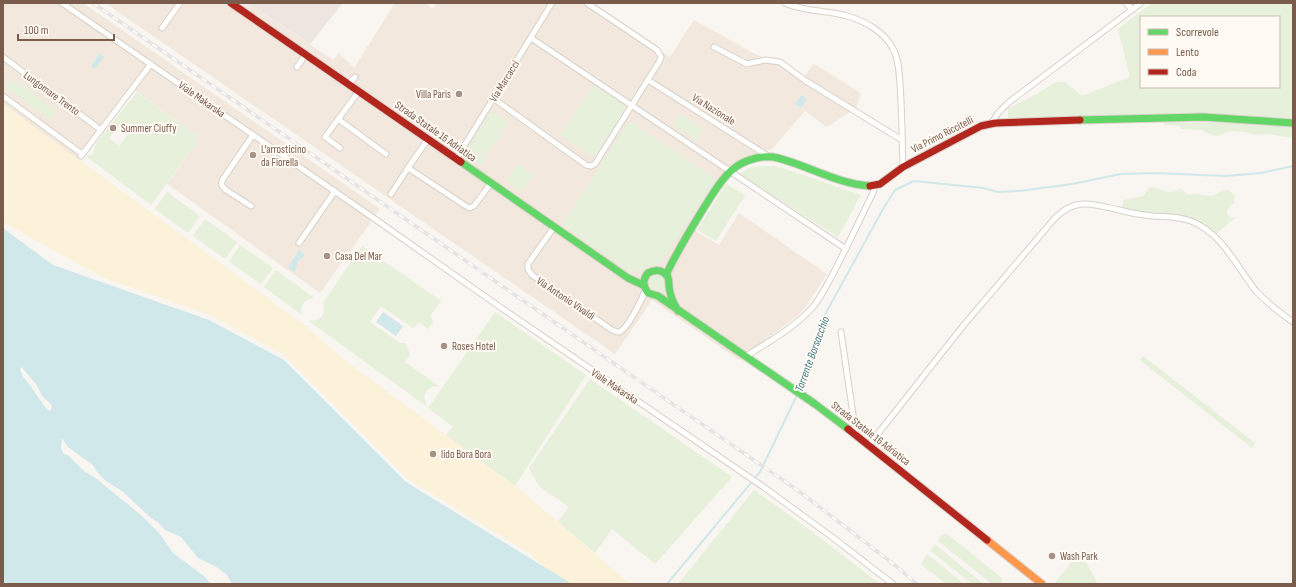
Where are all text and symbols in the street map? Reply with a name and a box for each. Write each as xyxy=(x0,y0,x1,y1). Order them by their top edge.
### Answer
scale bar xyxy=(18,16,114,42)
legend xyxy=(1140,16,1280,88)
text: 100 m xyxy=(24,23,49,38)
text: Scorrevole xyxy=(1176,25,1219,40)
text: Lento xyxy=(1176,45,1199,60)
street label: Via Marcacci xyxy=(487,58,522,104)
text: Coda xyxy=(1176,65,1197,80)
street label: Lungomare Trento xyxy=(21,69,83,118)
street label: Viale Makarska xyxy=(176,79,228,120)
place label: Villa Paris xyxy=(416,88,451,101)
marker: Villa Paris xyxy=(454,89,464,99)
street label: Via Nazionale xyxy=(690,91,738,128)
street label: Strada Statale 16 Adriatica xyxy=(392,98,479,164)
street label: Via Primo Riccitelli xyxy=(909,113,976,156)
place label: Summer Ciuffy xyxy=(121,122,177,135)
marker: Summer Ciuffy xyxy=(108,123,118,133)
place label: L'arrosticino da Fiorella xyxy=(261,143,307,169)
marker: L'arrosticino da Fiorella xyxy=(248,150,258,160)
place label: Casa Del Mar xyxy=(335,250,382,263)
marker: Casa Del Mar xyxy=(322,251,332,261)
street label: Via Antonio Vivaldi xyxy=(534,274,597,323)
water label: Torrente Borsacchio xyxy=(792,314,833,394)
place label: Roses Hotel xyxy=(452,340,495,353)
marker: Roses Hotel xyxy=(439,341,449,351)
street label: Viale Makarska xyxy=(589,366,641,407)
street label: Strada Statale 16 Adriatica xyxy=(829,398,913,468)
place label: lido Bora Bora xyxy=(441,448,491,461)
marker: lido Bora Bora xyxy=(428,449,438,459)
place label: Wash Park xyxy=(1060,550,1098,563)
marker: Wash Park xyxy=(1047,551,1057,561)

